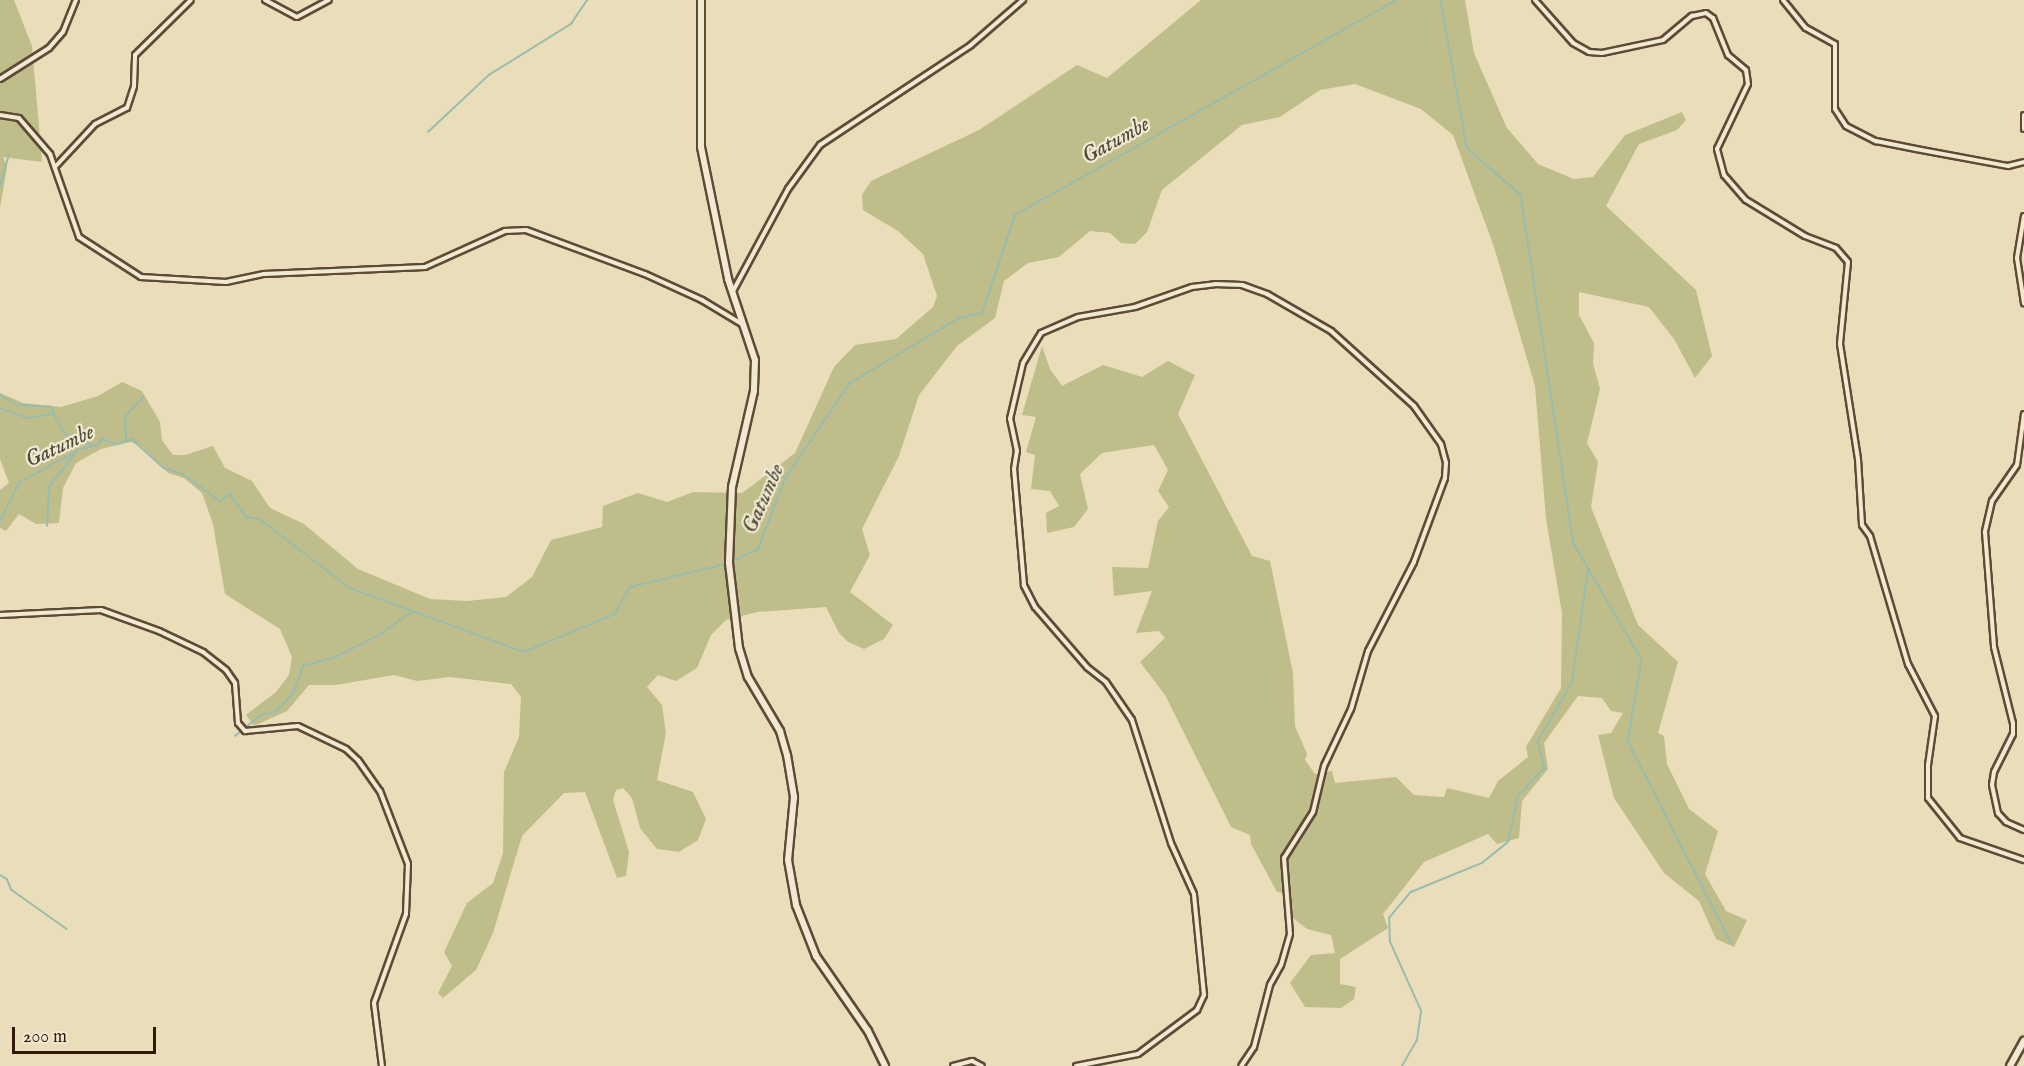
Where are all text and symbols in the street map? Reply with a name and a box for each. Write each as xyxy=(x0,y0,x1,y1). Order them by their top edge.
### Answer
water label: Gatumbe xyxy=(1078,112,1154,170)
water label: Gatumbe xyxy=(21,420,99,474)
water label: Gatumbe xyxy=(737,460,791,538)
scale bar xyxy=(15,1015,159,1053)
text: 200 m xyxy=(23,1026,67,1049)

